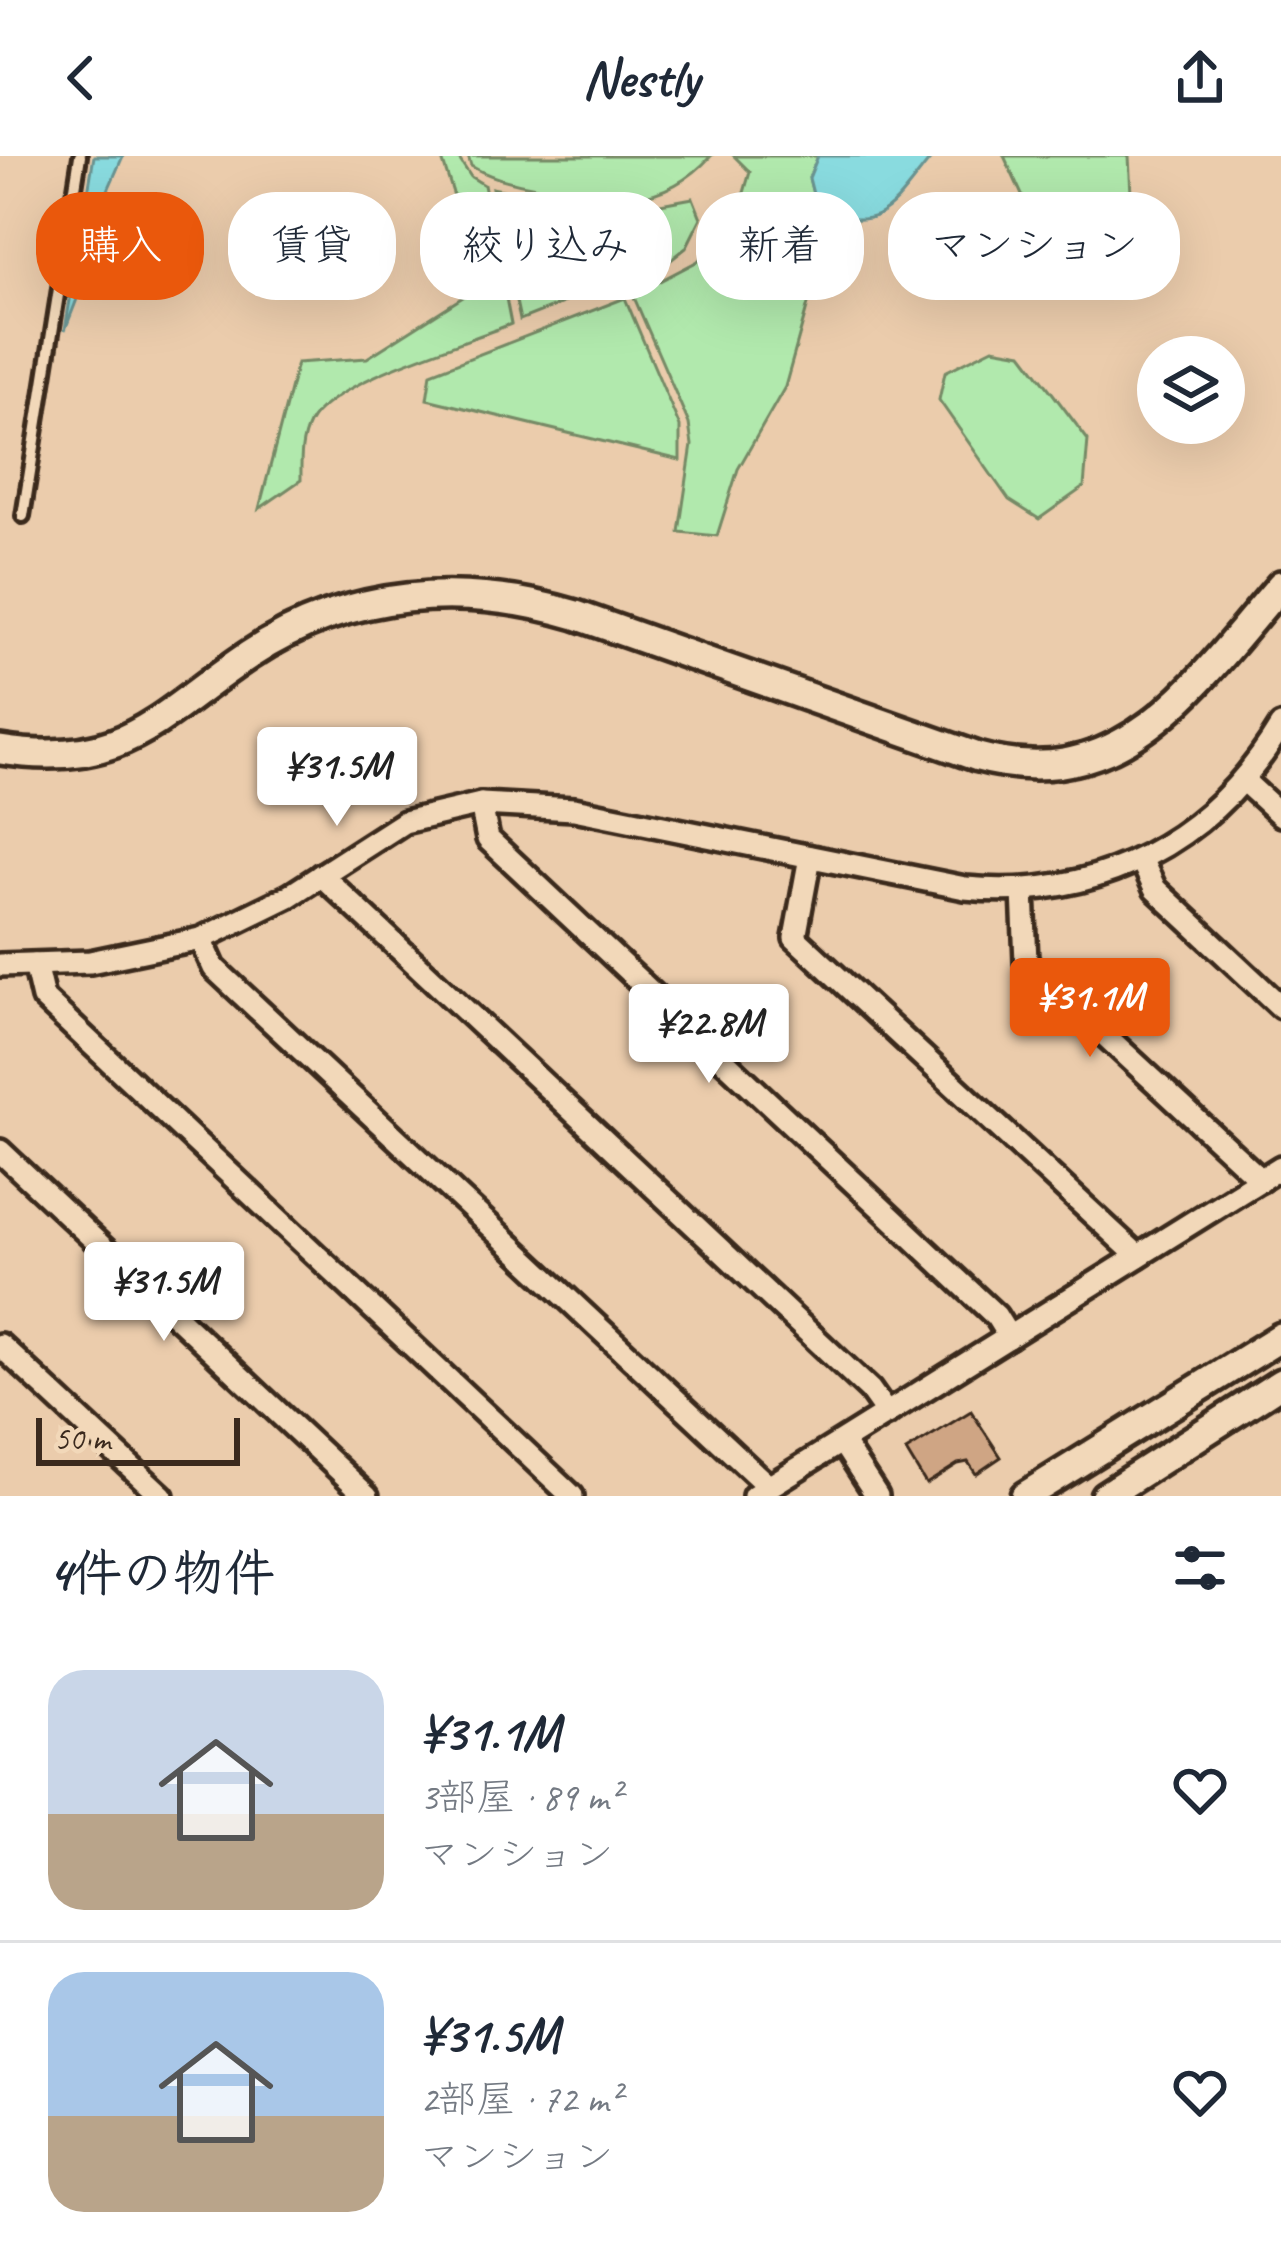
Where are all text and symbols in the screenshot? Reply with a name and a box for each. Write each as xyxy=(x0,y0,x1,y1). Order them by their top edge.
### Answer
text: Nestly xyxy=(582,44,699,112)
icon: back xyxy=(48,45,114,111)
icon: share xyxy=(1167,45,1233,111)
chip: 購入 xyxy=(36,192,204,300)
chip: 賃貸 xyxy=(228,192,396,300)
chip: 絞り込み xyxy=(420,192,672,300)
chip: 新着 xyxy=(696,192,864,300)
chip: マンション xyxy=(888,192,1180,300)
map controls xyxy=(1137,336,1245,444)
button: layers xyxy=(1137,336,1245,444)
pin: ¥31.5M xyxy=(239,727,435,829)
text: ¥31.5M xyxy=(284,741,390,790)
pin: ¥31.1M xyxy=(992,958,1188,1060)
text: ¥31.1M xyxy=(1037,972,1143,1021)
pin: ¥22.8M xyxy=(611,984,807,1086)
text: ¥22.8M xyxy=(656,998,762,1047)
pin: ¥31.5M xyxy=(66,1242,262,1344)
text: ¥31.5M xyxy=(111,1256,217,1305)
scale bar xyxy=(36,1412,240,1465)
text: 50 m xyxy=(54,1418,110,1460)
icon: filters xyxy=(1167,1535,1233,1601)
text: 4件の物件 xyxy=(48,1541,275,1605)
text: ¥31.1M xyxy=(420,1701,559,1765)
icon: home xyxy=(144,1718,288,1862)
icon: heart xyxy=(1167,1757,1233,1823)
text: 3部屋 · 89 m² xyxy=(420,1773,621,1822)
text: マンション xyxy=(420,1830,613,1879)
text: ¥31.5M xyxy=(420,2003,558,2067)
icon: home xyxy=(144,2020,288,2164)
icon: heart xyxy=(1167,2059,1233,2125)
text: 2部屋 · 72 m² xyxy=(420,2075,621,2124)
text: マンション xyxy=(420,2132,613,2181)

